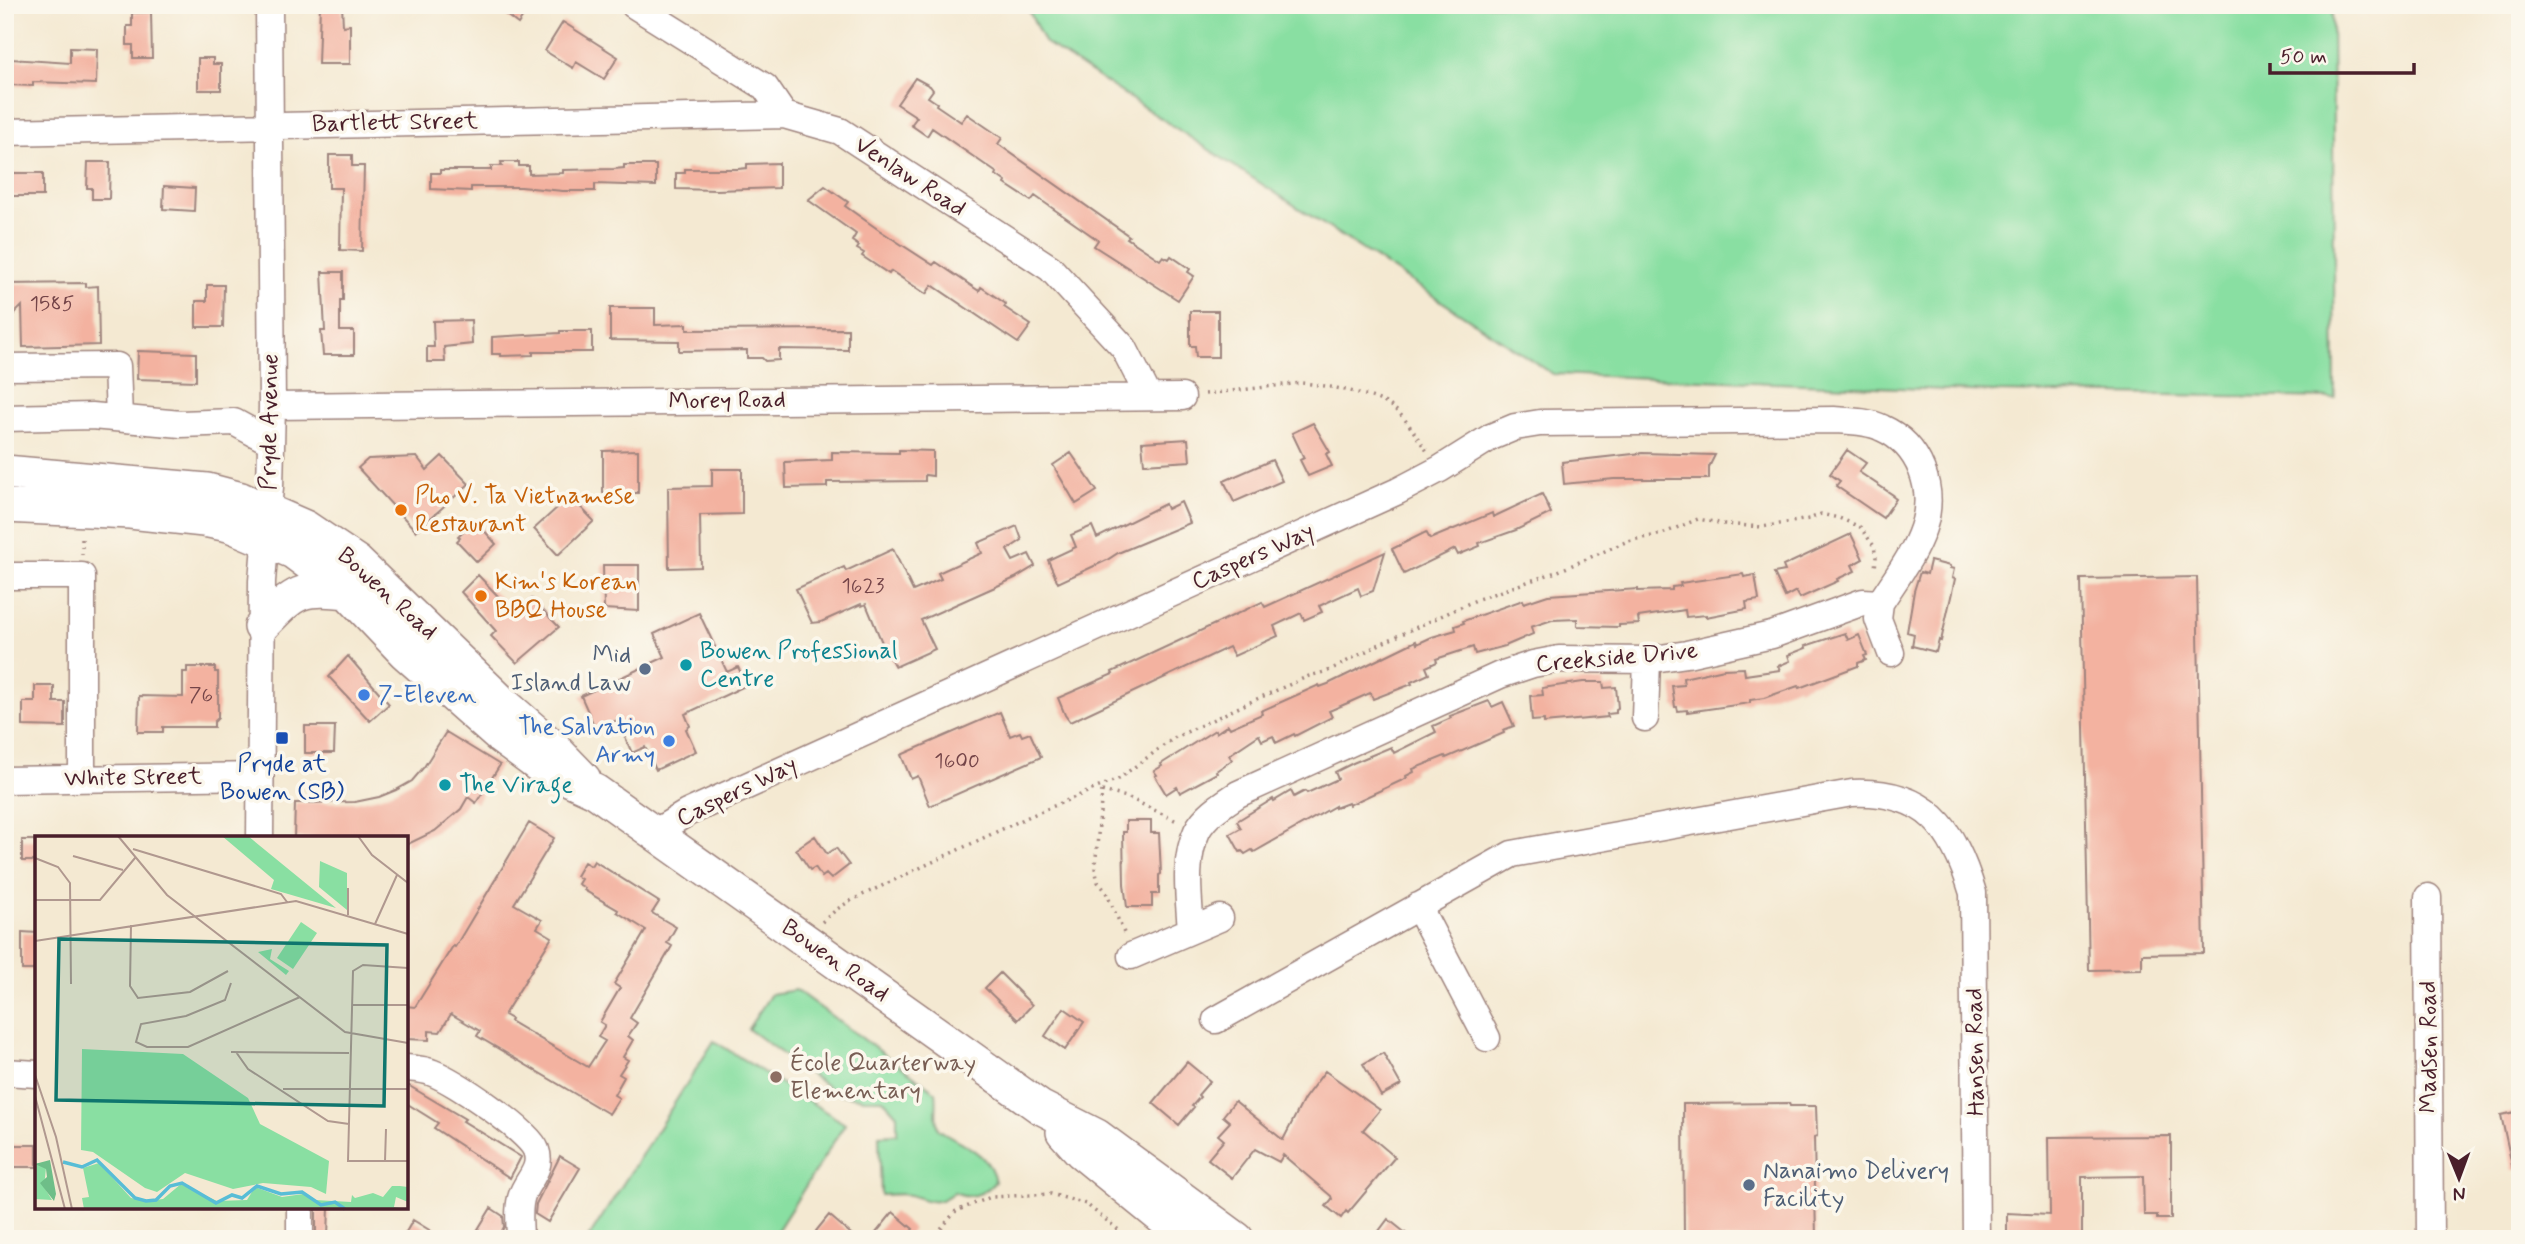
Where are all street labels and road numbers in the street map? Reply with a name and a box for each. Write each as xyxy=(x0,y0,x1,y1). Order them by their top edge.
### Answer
street label: Bartlett Street xyxy=(312,106,478,140)
street label: Venlaw Road xyxy=(848,130,972,224)
street label: Pryde Avenue xyxy=(253,353,287,491)
street label: Morey Road xyxy=(668,384,786,418)
street label: Caspers Way xyxy=(1187,516,1319,598)
street label: Bowen Road xyxy=(330,541,444,647)
street label: Creekside Drive xyxy=(1535,635,1699,681)
street label: Caspers Way xyxy=(672,749,802,835)
street label: White Street xyxy=(64,761,202,795)
street label: Bowen Road xyxy=(775,912,895,1010)
street label: Madsen Road xyxy=(2414,981,2445,1113)
street label: Hansen Road xyxy=(1959,988,1993,1116)

